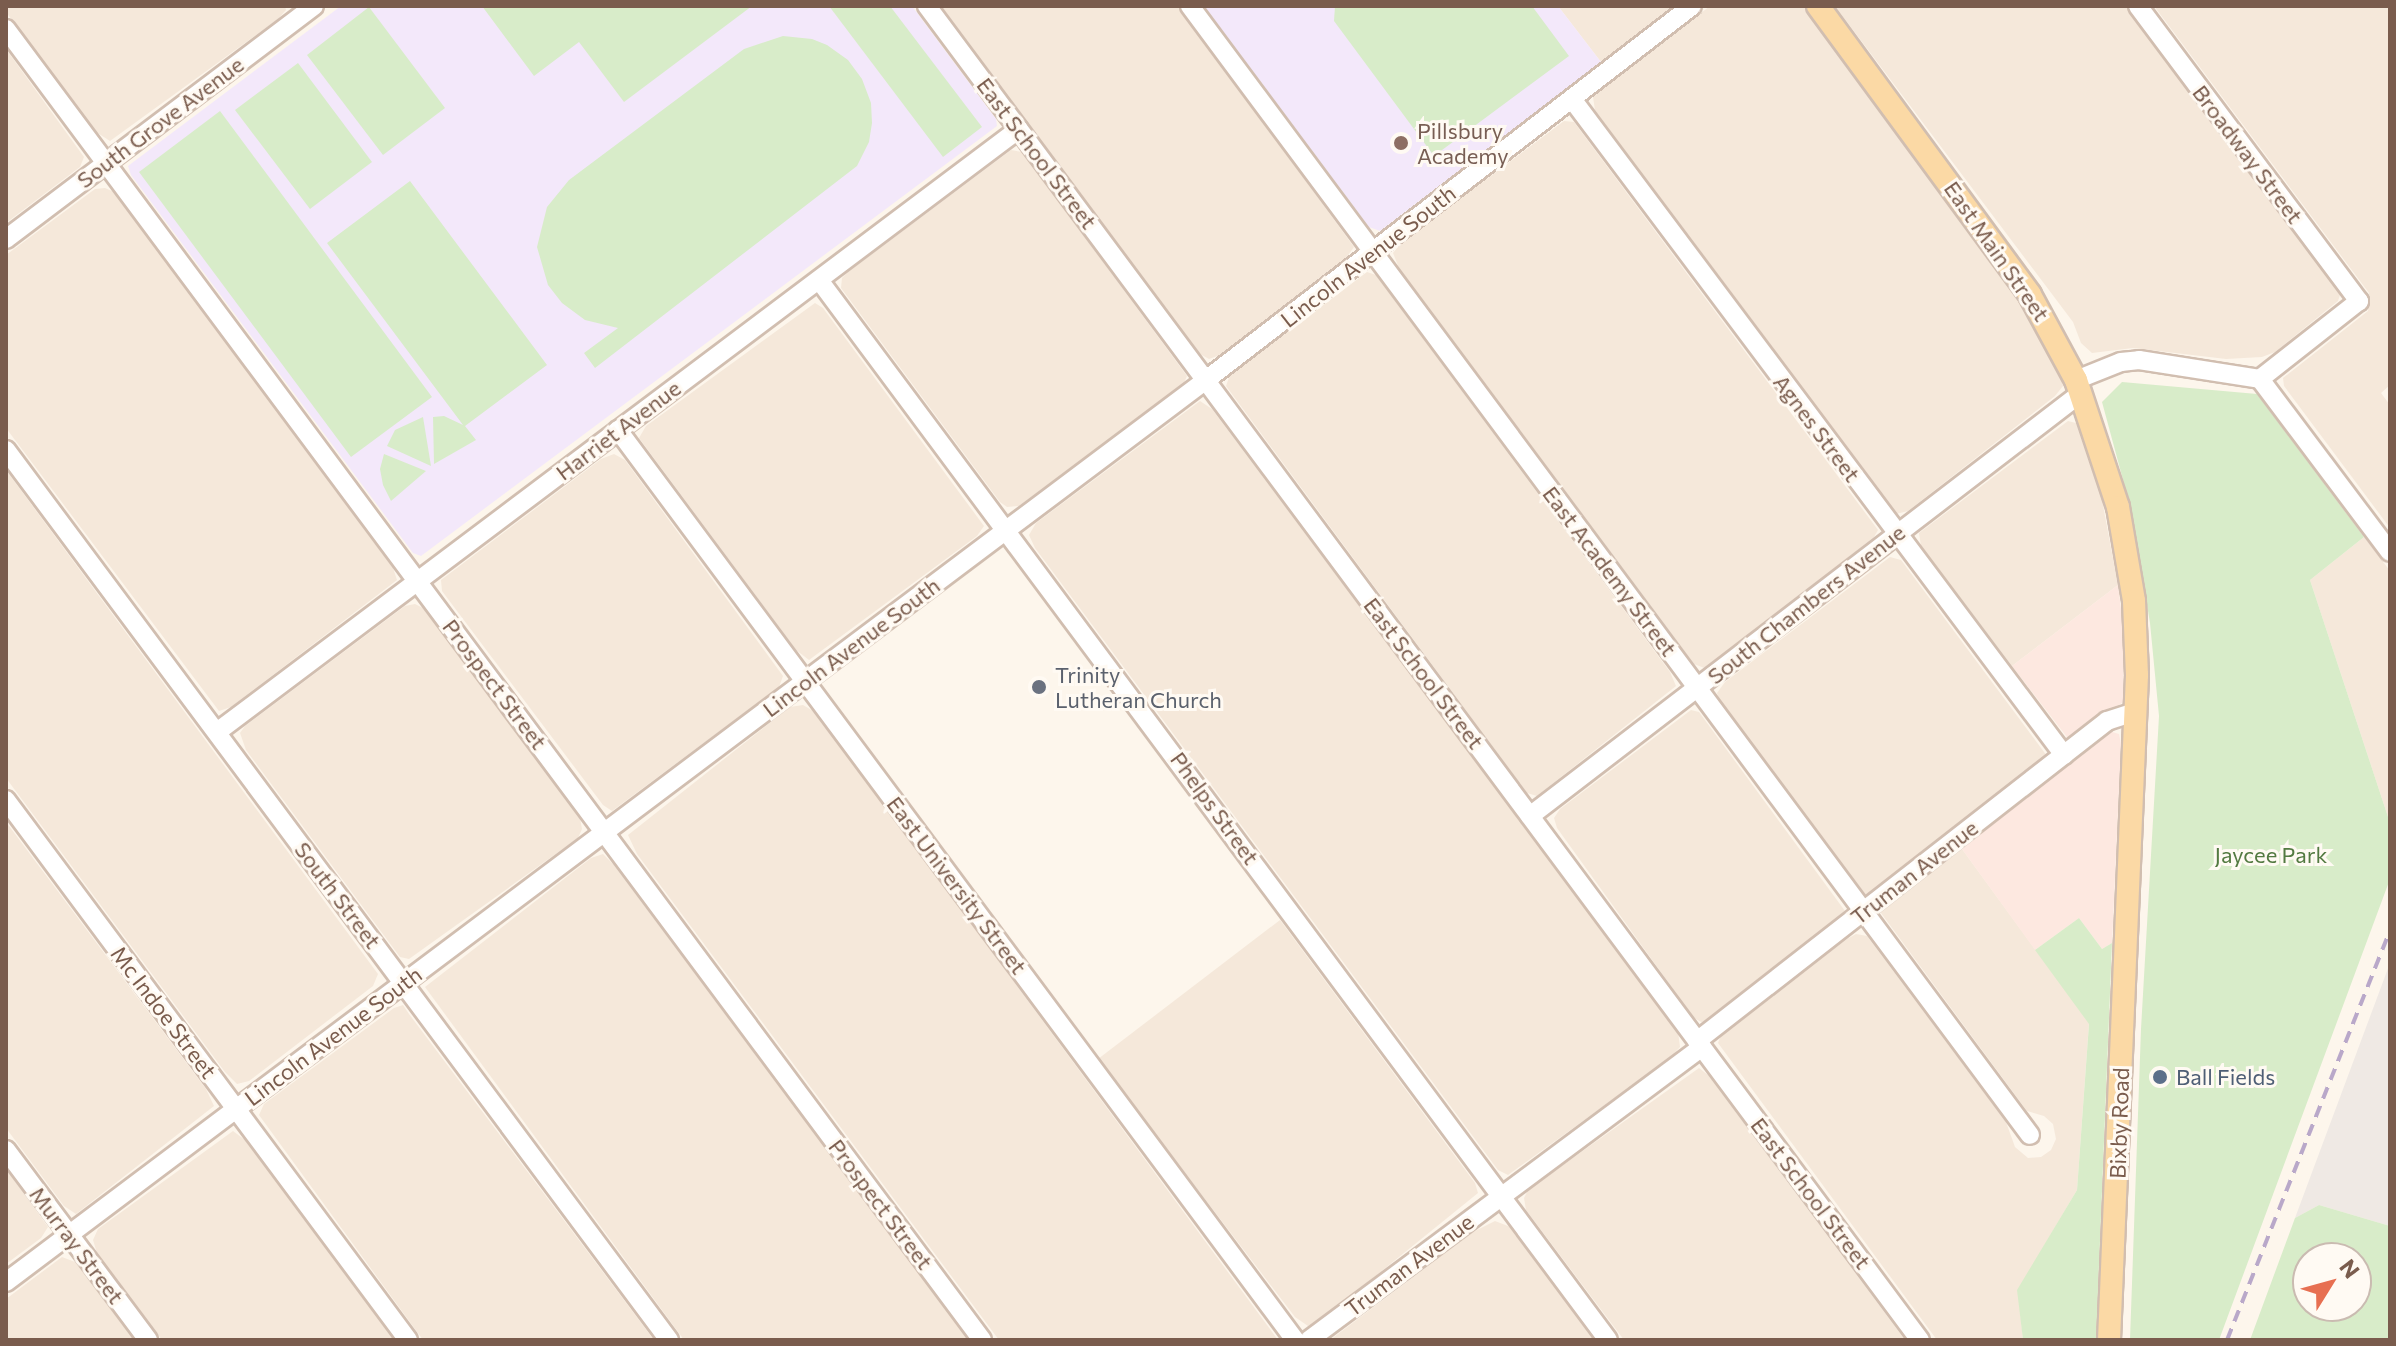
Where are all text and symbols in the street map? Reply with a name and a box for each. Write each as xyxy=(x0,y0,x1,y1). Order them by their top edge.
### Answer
street label: South Grove Avenue xyxy=(72,51,248,193)
street label: East School Street xyxy=(972,72,1102,234)
street label: Broadway Street xyxy=(2187,80,2309,228)
place label: Pillsbury Academy xyxy=(1417,117,1509,168)
marker: Pillsbury Academy xyxy=(1392,134,1410,152)
street label: East Main Street xyxy=(1939,176,2055,326)
street label: Lincoln Avenue South xyxy=(1275,179,1461,333)
street label: Agnes Street xyxy=(1768,369,1866,487)
street label: Harriet Avenue xyxy=(550,375,686,485)
street label: East Academy Street xyxy=(1538,481,1682,661)
street label: South Chambers Avenue xyxy=(1702,519,1910,689)
street label: Lincoln Avenue South xyxy=(757,572,945,722)
street label: East School Street xyxy=(1359,592,1489,754)
street label: Prospect Street xyxy=(437,614,553,754)
place label: Trinity Lutheran Church xyxy=(1055,661,1222,712)
marker: Trinity Lutheran Church xyxy=(1030,678,1048,696)
street label: Phelps Street xyxy=(1165,747,1265,869)
street label: East University Street xyxy=(882,791,1032,979)
street label: Truman Avenue xyxy=(1845,814,1983,930)
street label: South Street xyxy=(289,837,387,953)
park label: Jaycee Park xyxy=(2215,842,2327,868)
street label: Mc Indoe Street xyxy=(106,941,222,1083)
street label: Lincoln Avenue South xyxy=(239,961,427,1111)
place label: Ball Fields xyxy=(2176,1064,2275,1090)
street label: Bixby Road xyxy=(2104,1067,2134,1179)
marker: Ball Fields xyxy=(2151,1068,2169,1086)
street label: East School Street xyxy=(1746,1112,1876,1274)
street label: Prospect Street xyxy=(823,1134,939,1274)
street label: Murray Street xyxy=(24,1181,130,1309)
street label: Truman Avenue xyxy=(1339,1208,1479,1322)
north arrow xyxy=(2292,1242,2372,1322)
text: N xyxy=(2334,1254,2366,1283)

